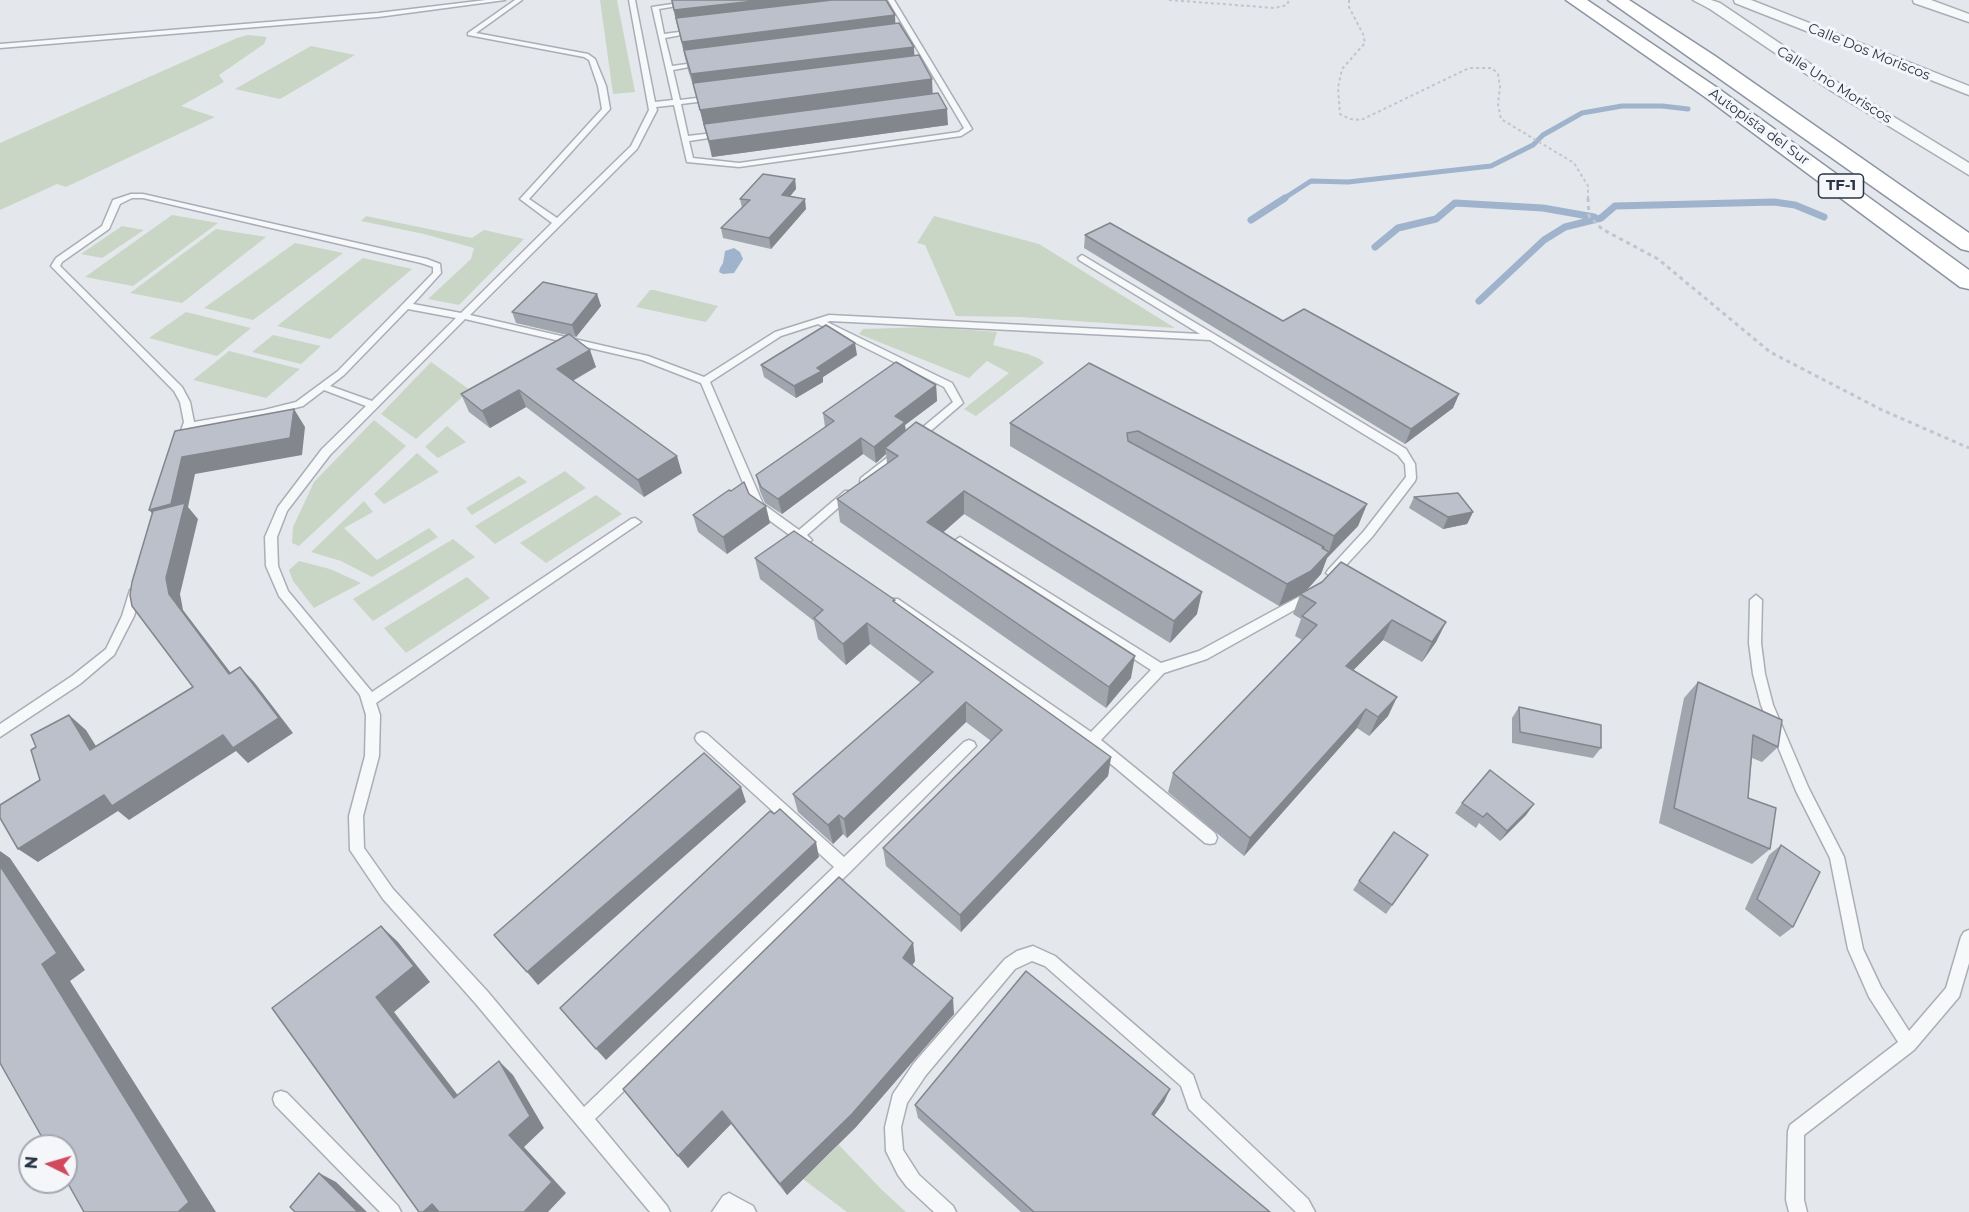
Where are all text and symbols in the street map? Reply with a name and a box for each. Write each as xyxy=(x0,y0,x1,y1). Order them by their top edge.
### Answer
street label: Calle Dos Moriscos xyxy=(1805,20,1933,84)
street label: Calle Uno Moriscos xyxy=(1773,43,1895,127)
street label: Autopista del Sur xyxy=(1706,85,1812,169)
road number: TF-1 xyxy=(1818,174,1864,198)
north arrow xyxy=(18,1134,78,1194)
text: N xyxy=(22,1155,42,1170)

